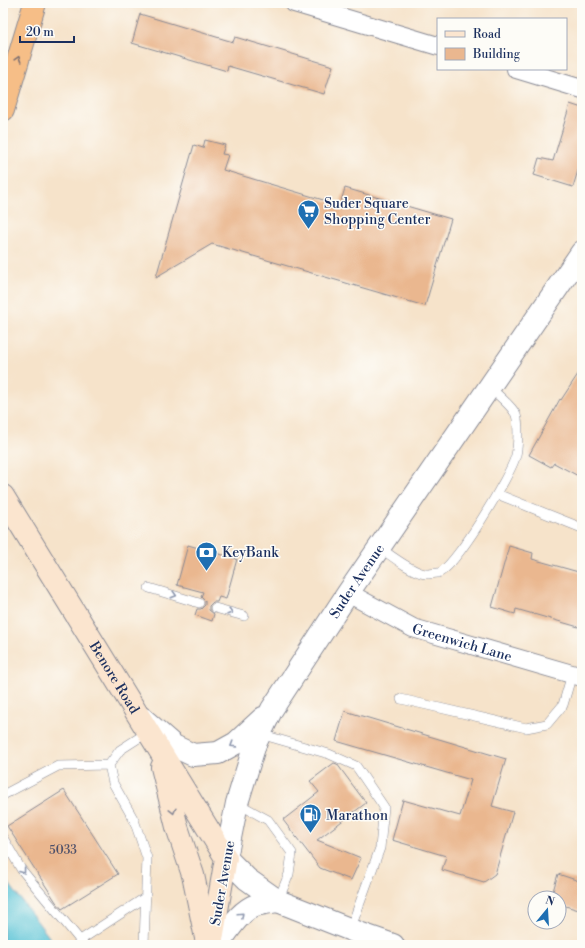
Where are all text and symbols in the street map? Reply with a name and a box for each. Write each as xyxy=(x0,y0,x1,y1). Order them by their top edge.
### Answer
scale bar xyxy=(20,18,74,44)
legend xyxy=(437,18,567,70)
text: 20 m xyxy=(26,25,54,40)
text: Road xyxy=(473,27,501,42)
text: Building xyxy=(472,47,521,62)
one-way arrow xyxy=(13,56,22,63)
place label: Suder Square Shopping Center xyxy=(324,195,431,229)
supermarket icon: Suder Square Shopping Center xyxy=(295,198,321,231)
bank icon: KeyBank xyxy=(194,539,220,572)
street label: Suder Avenue xyxy=(326,541,389,622)
place label: KeyBank xyxy=(222,544,279,562)
one-way arrow xyxy=(171,591,177,599)
one-way arrow xyxy=(226,607,233,616)
street label: Greenwich Lane xyxy=(410,620,514,666)
street label: Benore Road xyxy=(84,638,143,717)
one-way arrow xyxy=(230,740,237,747)
fuel station icon: Marathon xyxy=(297,802,323,835)
place label: Marathon xyxy=(326,807,389,825)
one-way arrow xyxy=(168,808,177,815)
street label: Suder Avenue xyxy=(207,839,239,927)
house number: 5033 xyxy=(49,843,77,858)
one-way arrow xyxy=(18,867,25,874)
north arrow xyxy=(527,890,567,930)
text: N xyxy=(543,893,556,910)
one-way arrow xyxy=(236,912,244,920)

